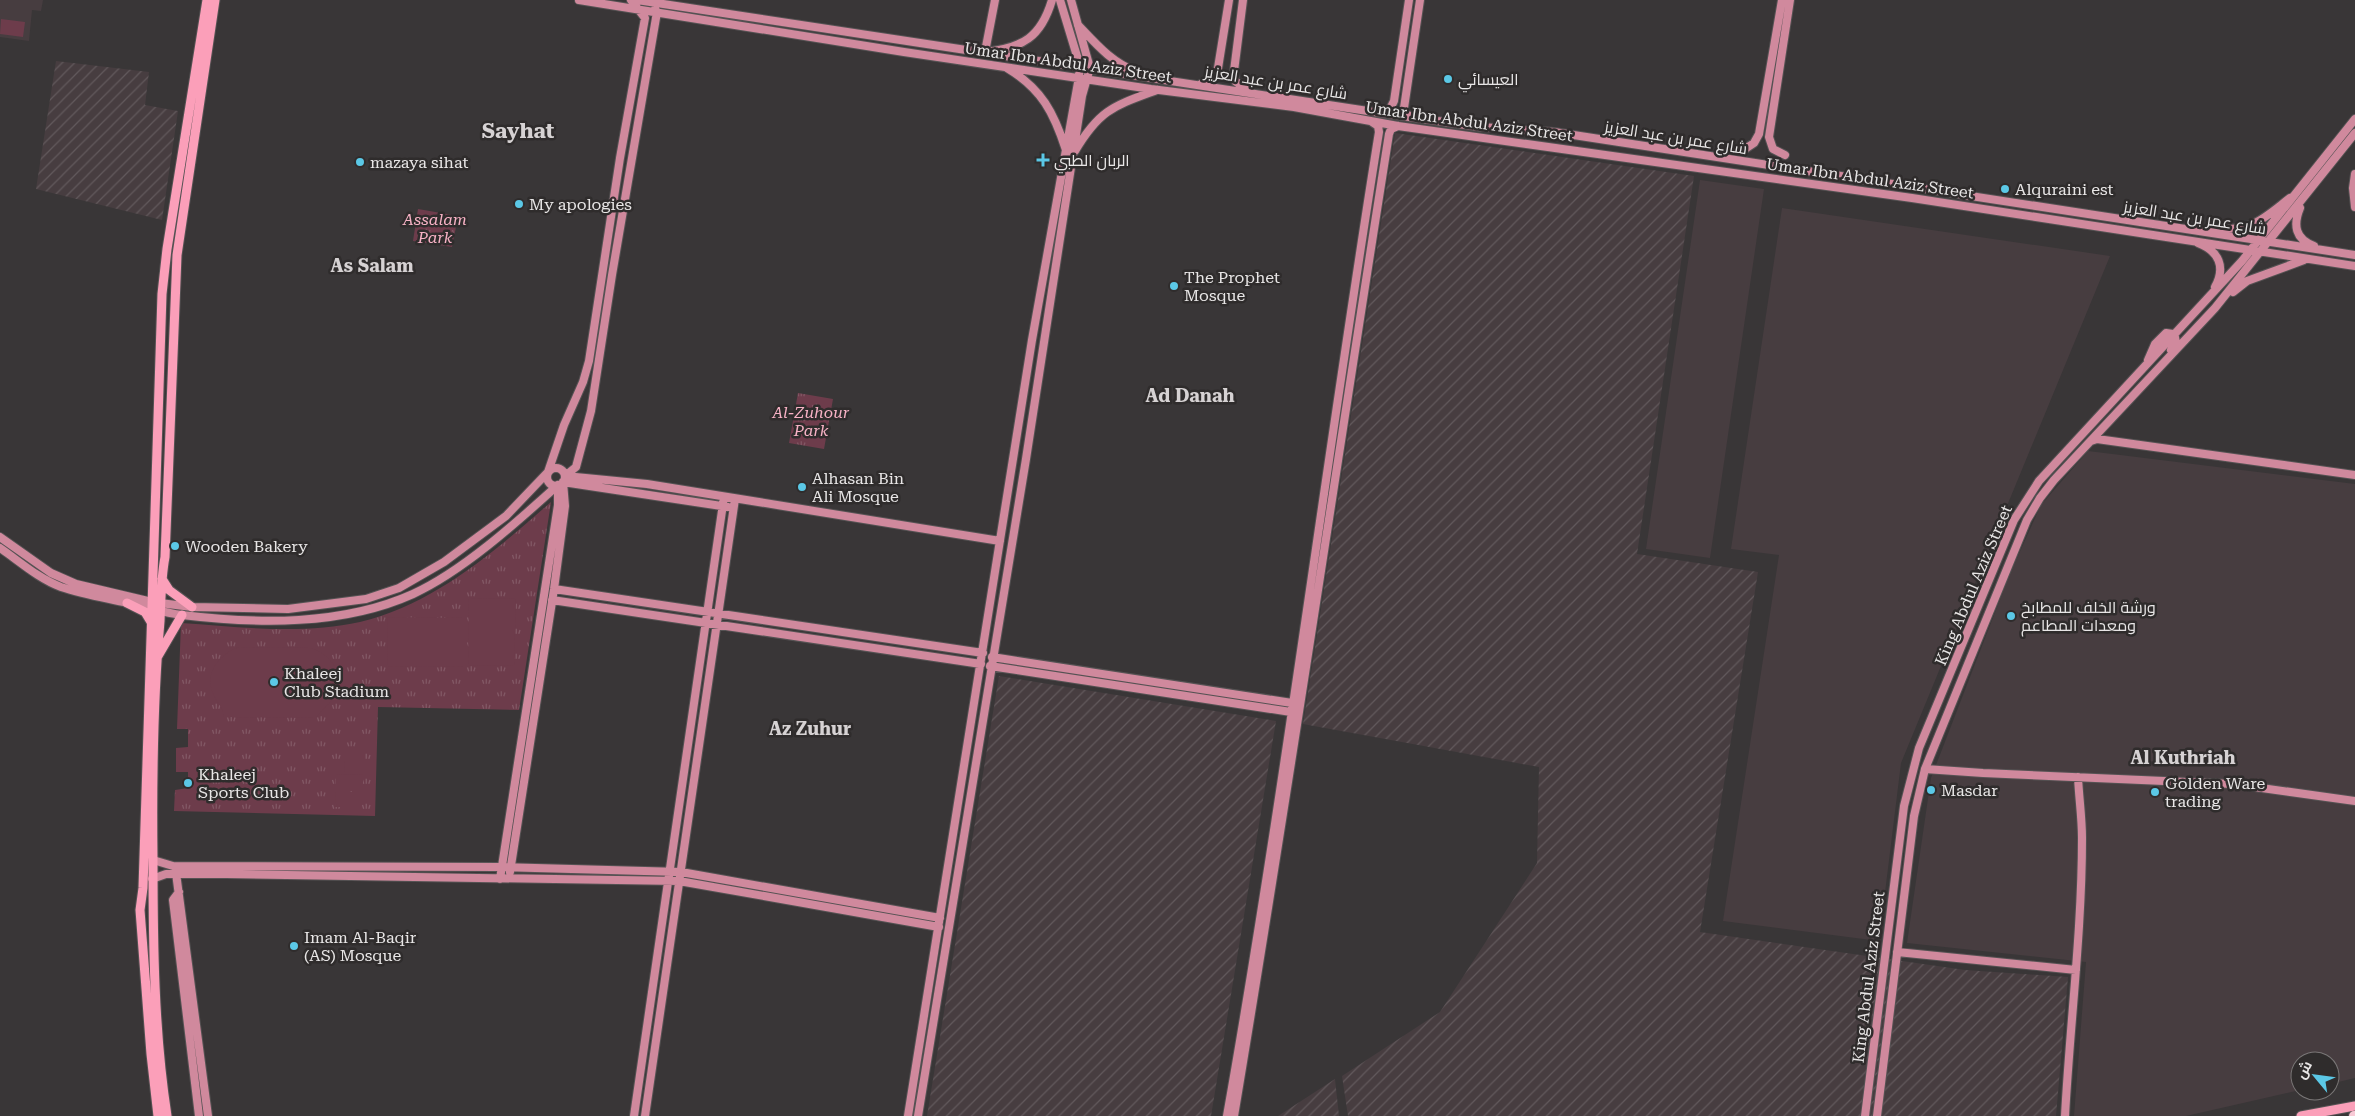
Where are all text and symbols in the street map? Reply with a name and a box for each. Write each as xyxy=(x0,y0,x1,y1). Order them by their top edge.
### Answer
street label: Umar Ibn Abdul Aziz Street xyxy=(963,39,1173,86)
street label: شارع عمر بن عبد العزيز xyxy=(1202,62,1349,105)
place label: العيسائي xyxy=(1458,70,1518,93)
marker: العيسائي xyxy=(1442,73,1454,85)
street label: Umar Ibn Abdul Aziz Street xyxy=(1364,98,1574,145)
street label: شارع عمر بن عبد العزيز xyxy=(1602,117,1749,160)
district label: Sayhat xyxy=(482,119,555,143)
place label: الربان الطبي xyxy=(1054,151,1130,174)
place label: mazaya sihat xyxy=(370,153,468,172)
marker: الربان الطبي xyxy=(1036,153,1050,167)
street label: Umar Ibn Abdul Aziz Street xyxy=(1765,155,1975,202)
marker: mazaya sihat xyxy=(354,156,366,168)
place label: Alquraini est xyxy=(2015,180,2114,199)
marker: Alquraini est xyxy=(1999,183,2011,195)
place label: My apologies xyxy=(529,195,632,214)
street label: شارع عمر بن عبد العزيز xyxy=(2121,197,2268,240)
marker: My apologies xyxy=(513,198,525,210)
park label: Assalam Park xyxy=(402,210,467,247)
district label: As Salam xyxy=(330,255,414,276)
place label: The Prophet Mosque xyxy=(1184,268,1280,305)
marker: The Prophet Mosque xyxy=(1168,280,1180,292)
district label: Ad Danah xyxy=(1146,385,1234,406)
park label: Al-Zuhour Park xyxy=(772,403,850,440)
place label: Alhasan Bin Ali Mosque xyxy=(812,469,904,506)
marker: Alhasan Bin Ali Mosque xyxy=(796,481,808,493)
street label: King Abdul Aziz Street xyxy=(1931,502,2016,668)
place label: Wooden Bakery xyxy=(185,537,308,556)
marker: Wooden Bakery xyxy=(169,540,181,552)
place label: ورشة الخلف للمطابخ ومعدات المطاعم xyxy=(2021,598,2156,637)
marker: ورشة الخلف للمطابخ ومعدات المطاعم xyxy=(2005,610,2017,622)
place label: Khaleej Club Stadium xyxy=(284,664,389,701)
marker: Khaleej Club Stadium xyxy=(268,676,280,688)
district label: Az Zuhur xyxy=(769,718,851,739)
district label: Al Kuthriah xyxy=(2130,747,2236,768)
place label: Khaleej Sports Club xyxy=(198,765,289,802)
place label: Golden Ware trading xyxy=(2165,774,2266,811)
marker: Khaleej Sports Club xyxy=(182,777,194,789)
place label: Masdar xyxy=(1941,781,1998,800)
marker: Masdar xyxy=(1925,784,1937,796)
marker: Golden Ware trading xyxy=(2149,786,2161,798)
street label: King Abdul Aziz Street xyxy=(1849,890,1888,1064)
place label: Imam Al-Baqir (AS) Mosque xyxy=(304,928,417,965)
marker: Imam Al-Baqir (AS) Mosque xyxy=(288,940,300,952)
north arrow xyxy=(2290,1051,2340,1101)
text: ش xyxy=(2292,1058,2316,1082)

